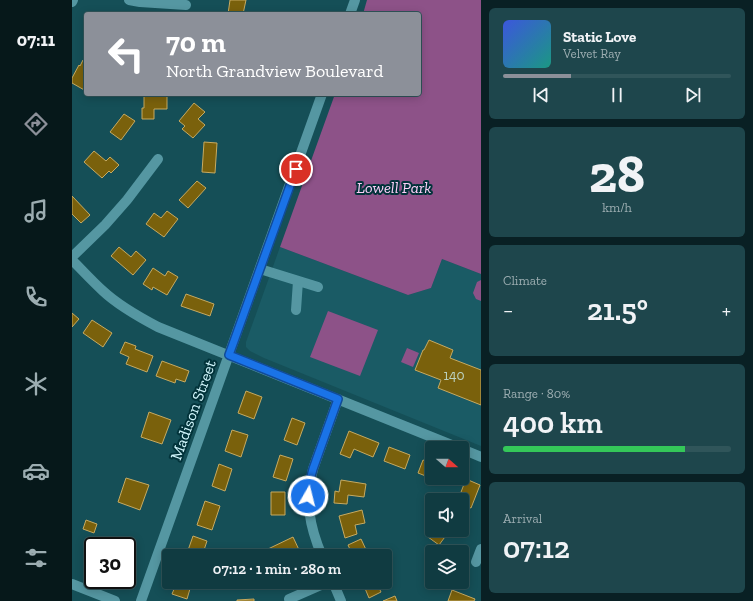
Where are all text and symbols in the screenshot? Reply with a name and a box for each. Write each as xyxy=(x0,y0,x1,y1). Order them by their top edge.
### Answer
text: 70 m xyxy=(166,26,226,59)
icon: left xyxy=(100,28,152,80)
text: Static Love xyxy=(563,28,636,46)
text: 07:11 xyxy=(17,29,55,51)
text: Velvet Ray xyxy=(563,46,621,61)
text: North Grandview Boulevard xyxy=(166,60,383,82)
icon: previous xyxy=(530,84,552,106)
icon: pause xyxy=(606,84,628,106)
icon: next xyxy=(682,84,704,106)
icon: directions xyxy=(22,110,50,138)
text: 28 xyxy=(589,143,645,205)
pin xyxy=(279,152,313,186)
icon: arrive xyxy=(285,158,307,180)
park label: Lowell Park xyxy=(357,178,431,197)
icon: music xyxy=(22,197,50,225)
text: km/h xyxy=(602,200,632,215)
text: Climate xyxy=(503,273,547,288)
icon: phone xyxy=(22,283,50,311)
text: 21.5° xyxy=(587,292,648,328)
text: − xyxy=(503,297,513,324)
text: + xyxy=(722,297,731,324)
street label: Madison Street xyxy=(166,357,220,463)
house number: 140 xyxy=(444,367,465,384)
icon: climate xyxy=(22,370,50,398)
text: Range · 80% xyxy=(503,386,570,401)
text: 400 km xyxy=(503,405,603,441)
north arrow xyxy=(425,441,469,485)
map controls xyxy=(425,441,469,589)
icon: car xyxy=(22,457,50,485)
position arrow xyxy=(287,475,329,517)
button: sound xyxy=(425,493,469,537)
text: Arrival xyxy=(503,511,542,526)
text: 07:12 xyxy=(503,530,570,566)
speed limit sign: 30 xyxy=(84,537,136,589)
icon: filters xyxy=(22,544,50,572)
button: layers xyxy=(425,545,469,589)
text: 07:12 · 1 min · 280 m xyxy=(213,560,341,578)

